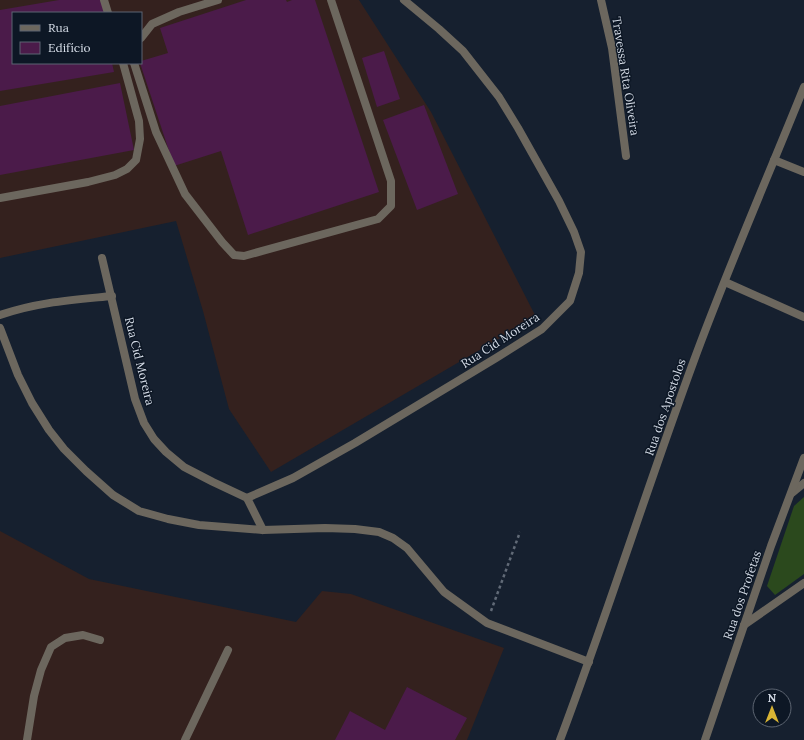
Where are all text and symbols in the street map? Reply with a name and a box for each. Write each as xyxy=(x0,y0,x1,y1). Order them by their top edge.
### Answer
legend xyxy=(12,12,142,64)
street label: Travessa Rita Oliveira xyxy=(609,16,643,136)
text: Rua xyxy=(48,20,69,35)
text: Edifício xyxy=(48,40,91,55)
street label: Rua Cid Moreira xyxy=(458,309,542,371)
street label: Rua Cid Moreira xyxy=(122,315,158,407)
street label: Rua dos Apostolos xyxy=(641,356,689,458)
street label: Rua dos Profetas xyxy=(720,548,764,641)
north arrow xyxy=(752,688,792,728)
text: N xyxy=(768,691,777,705)

